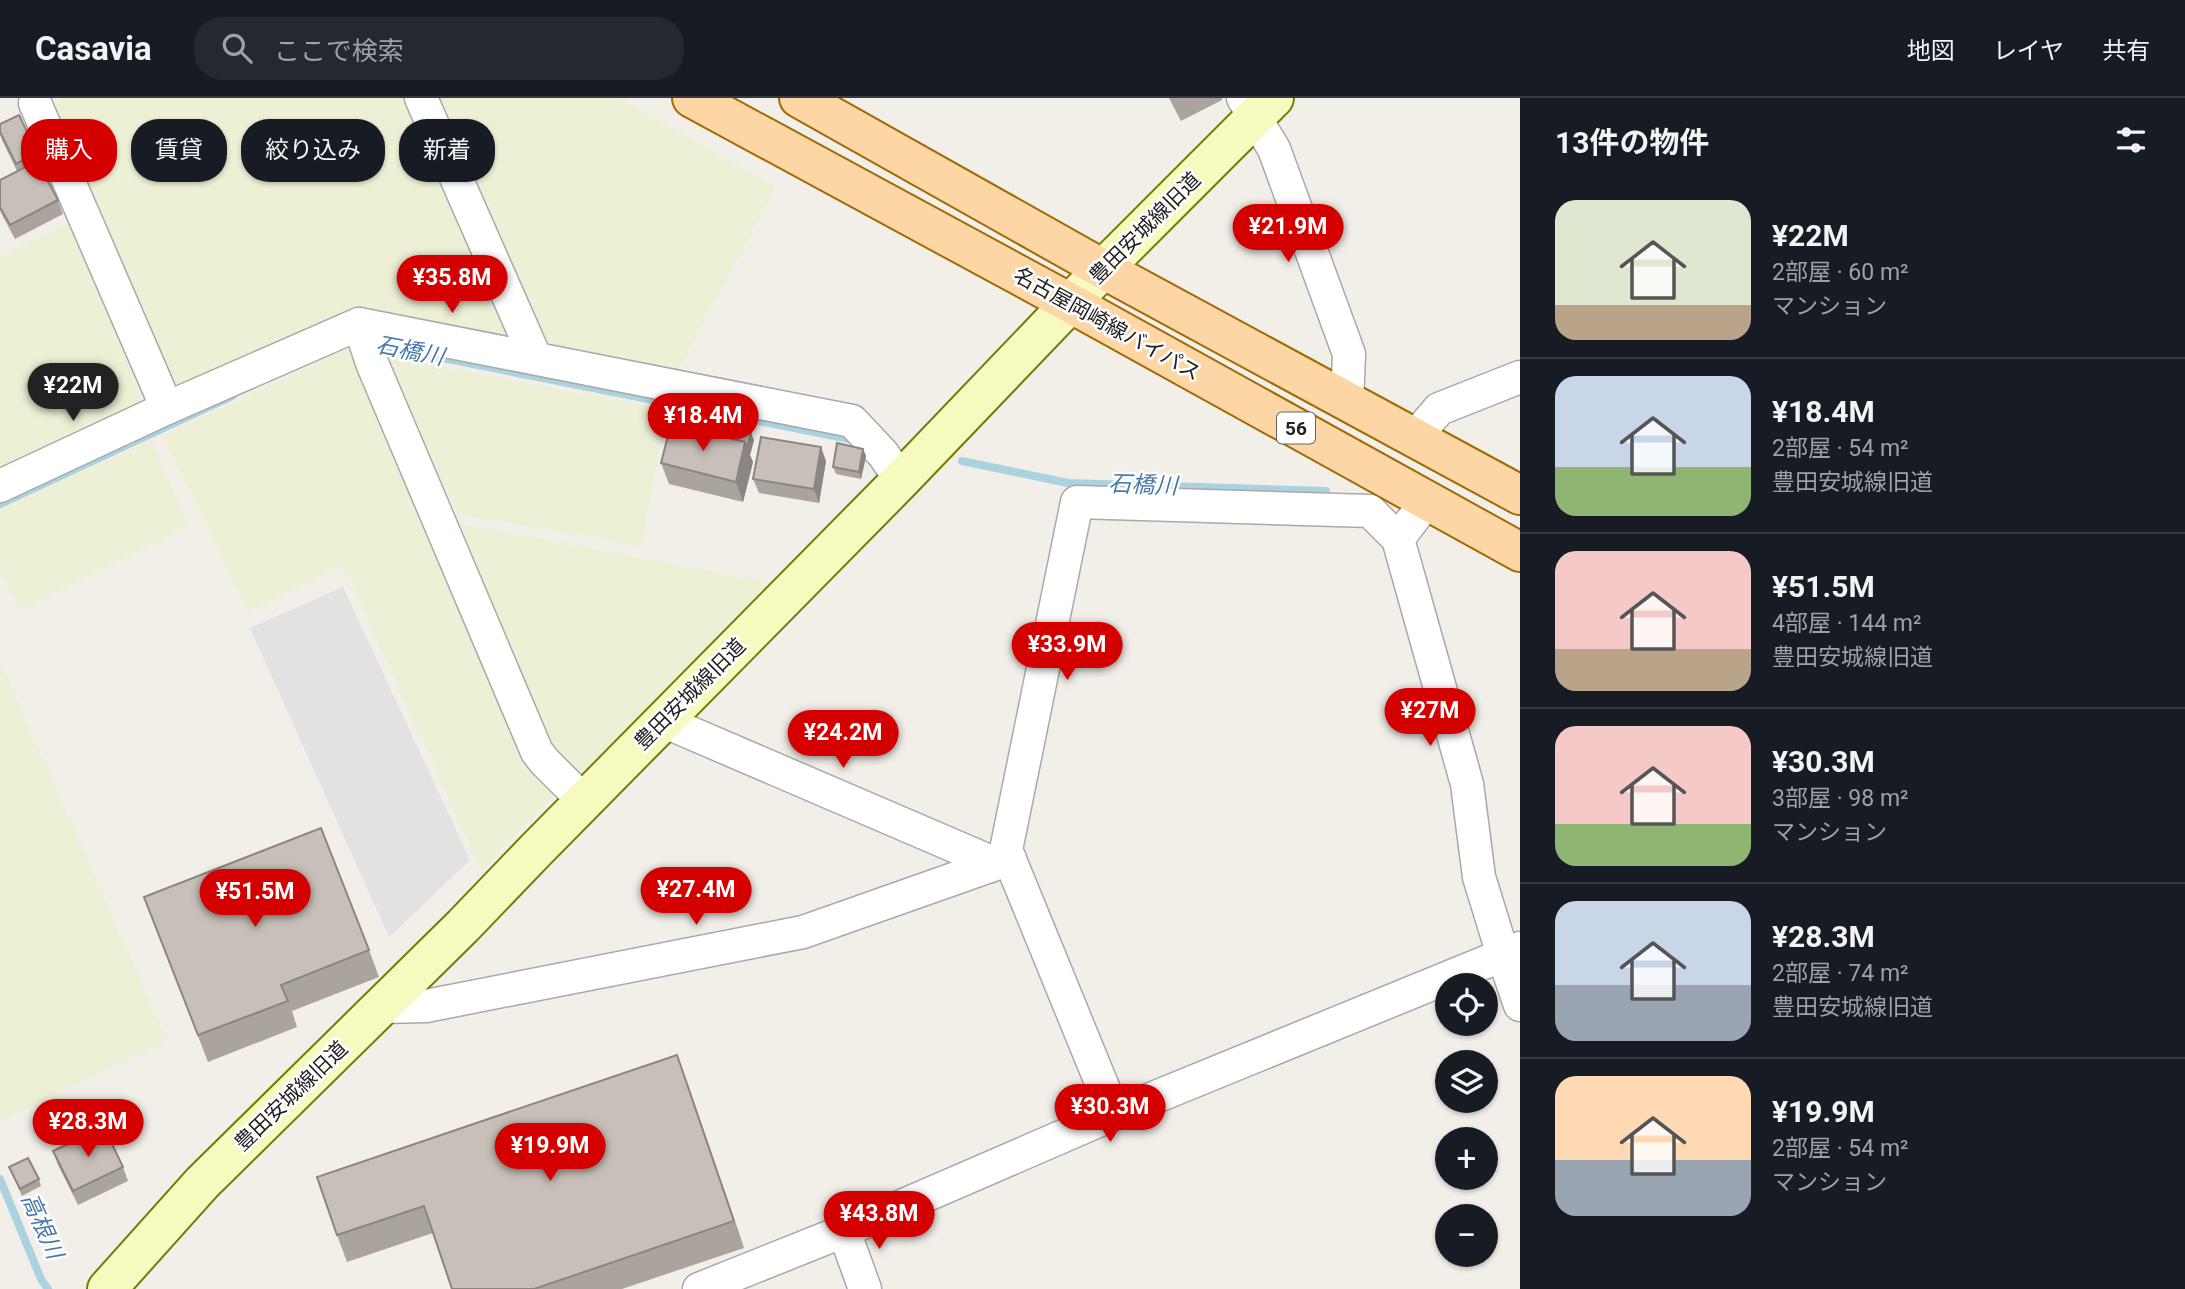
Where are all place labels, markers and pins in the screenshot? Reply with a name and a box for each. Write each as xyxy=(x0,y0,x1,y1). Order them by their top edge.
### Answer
pin: ¥21.9M xyxy=(1231,204,1345,264)
pin: ¥35.8M xyxy=(395,256,509,315)
pin: ¥22M xyxy=(32,364,114,423)
pin: ¥18.4M xyxy=(646,394,760,453)
pin: ¥33.9M xyxy=(1010,622,1124,682)
pin: ¥27M xyxy=(1389,688,1471,748)
pin: ¥24.2M xyxy=(786,710,900,770)
pin: ¥27.4M xyxy=(639,868,753,927)
pin: ¥51.5M xyxy=(198,870,312,929)
pin: ¥30.3M xyxy=(1053,1084,1167,1144)
pin: ¥28.3M xyxy=(31,1100,145,1159)
pin: ¥19.9M xyxy=(493,1124,607,1183)
pin: ¥43.8M xyxy=(822,1192,936,1251)

